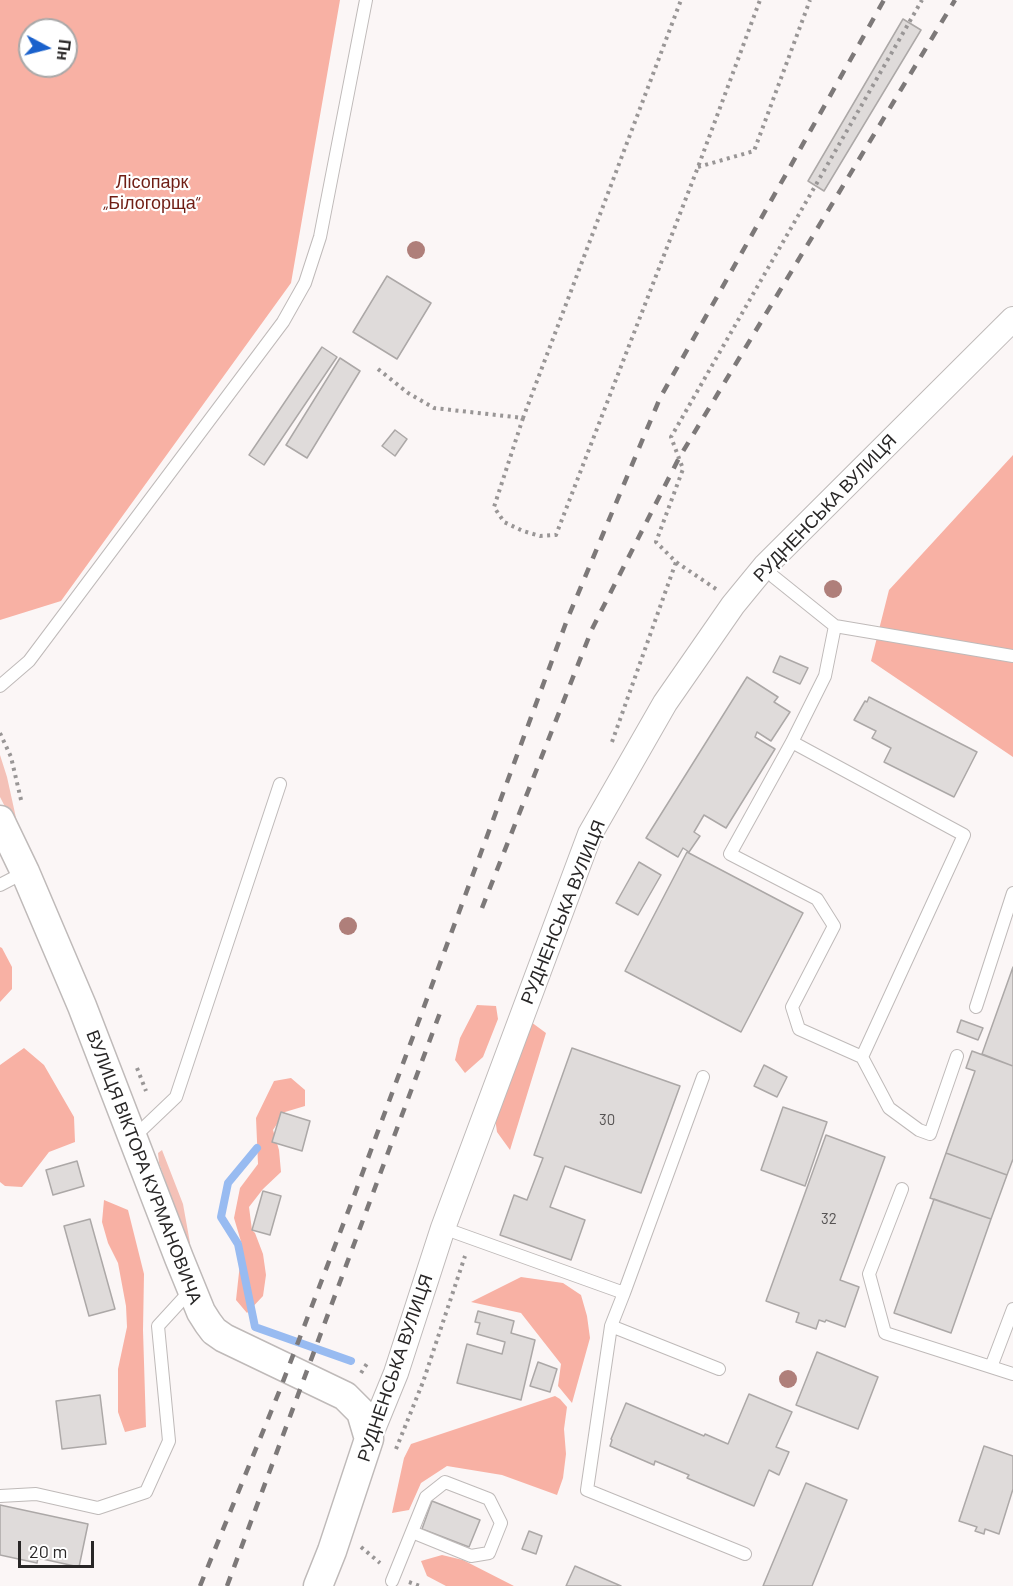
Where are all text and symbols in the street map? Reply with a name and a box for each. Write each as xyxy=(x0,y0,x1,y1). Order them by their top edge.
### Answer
north arrow xyxy=(18,18,78,78)
text: Пн xyxy=(54,38,75,62)
park label: Лісопарк „Білогорща“ xyxy=(103,171,201,213)
street label: РУДНЕНСЬКА ВУЛИЦЯ xyxy=(749,430,901,586)
street label: РУДНЕНСЬКА ВУЛИЦЯ xyxy=(516,817,610,1007)
street label: ВУЛИЦЯ ВІКТОРА КУРМАНОВИЧА xyxy=(82,1027,206,1307)
house number: 30 xyxy=(599,1111,615,1129)
house number: 32 xyxy=(821,1210,837,1228)
street label: РУДНЕНСЬКА ВУЛИЦЯ xyxy=(353,1272,437,1464)
scale bar xyxy=(21,1529,98,1567)
text: 20 m xyxy=(29,1540,67,1562)

